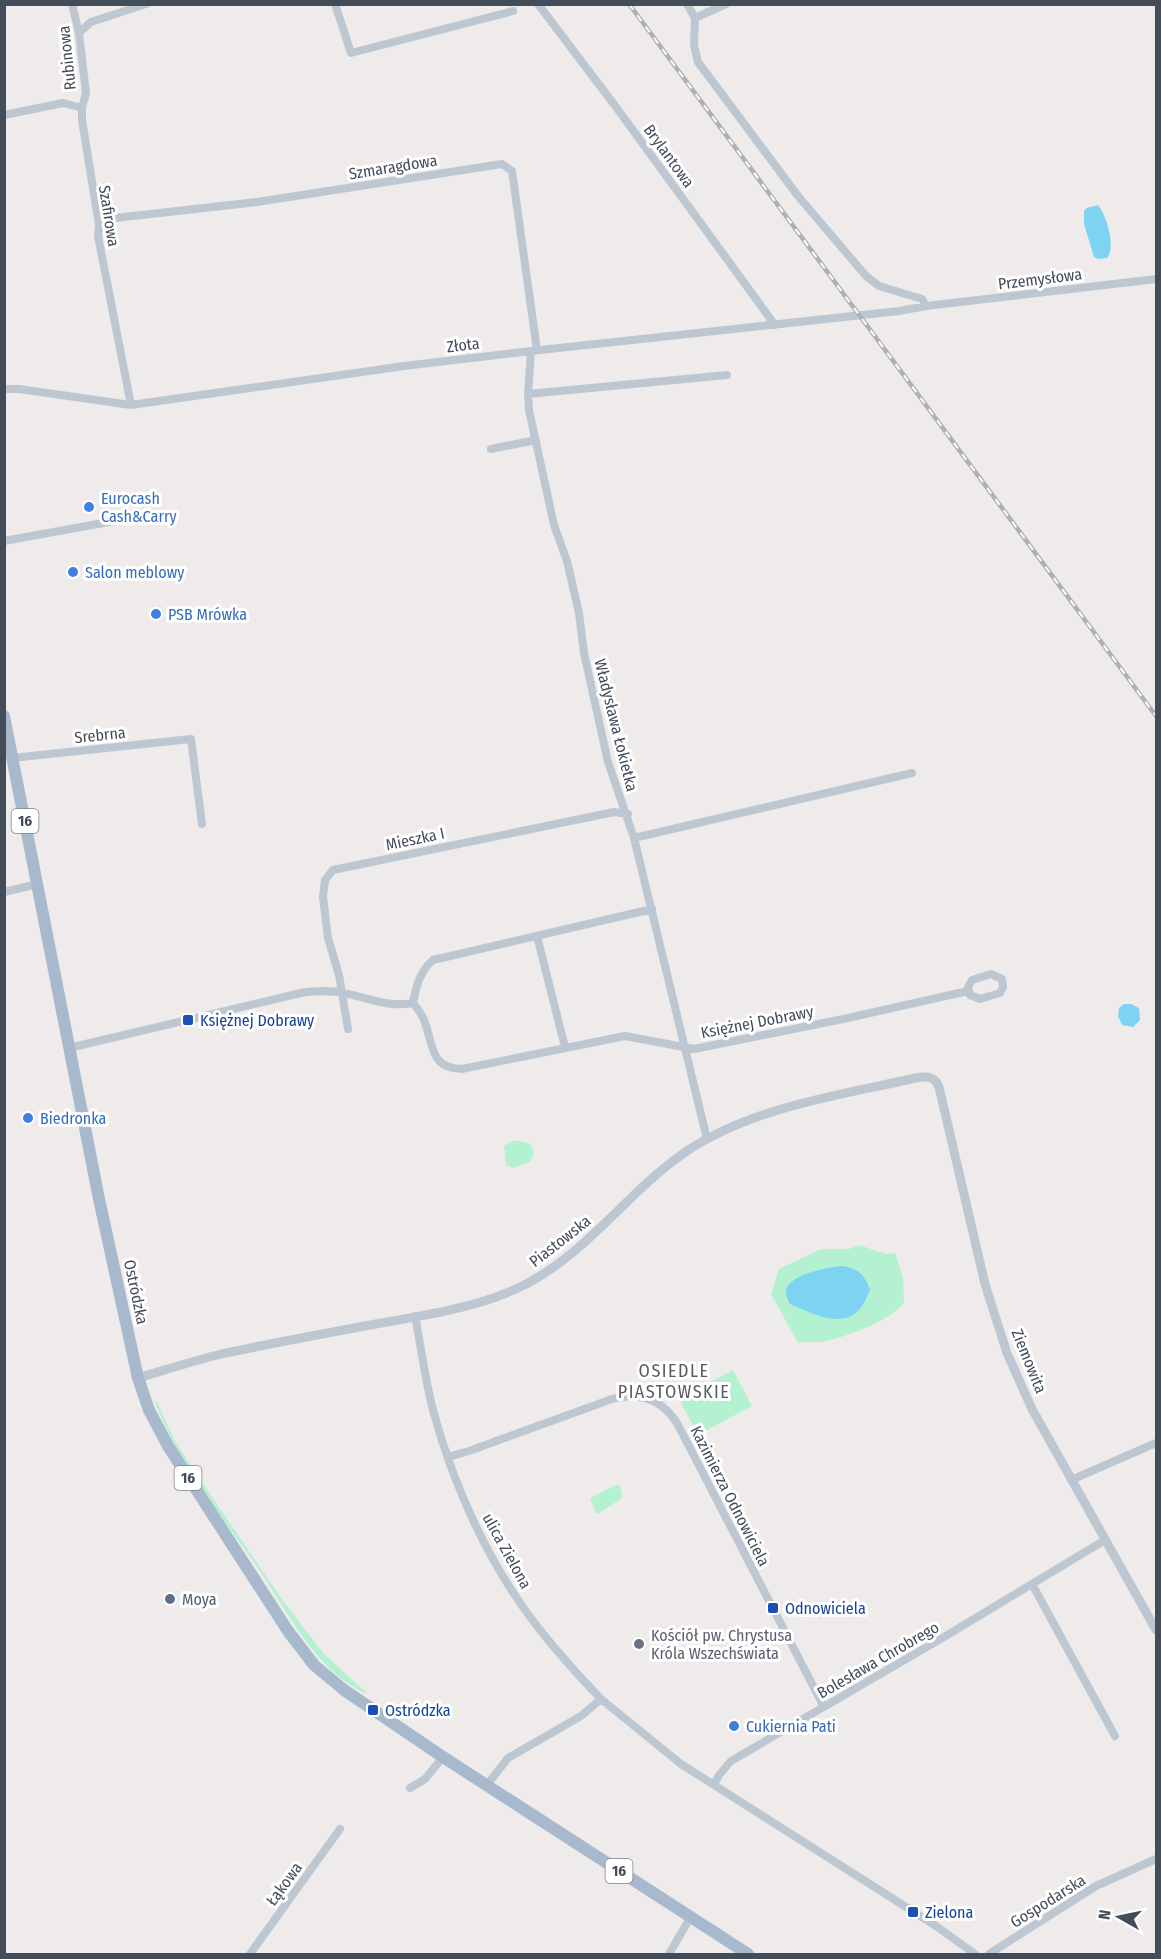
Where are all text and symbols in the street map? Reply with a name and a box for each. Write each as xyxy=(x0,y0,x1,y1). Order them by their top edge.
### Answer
street label: Rubinowa xyxy=(54,25,80,91)
street label: Brylantowa xyxy=(640,121,698,191)
street label: Szmaragdowa xyxy=(347,151,439,183)
street label: Szafirowa xyxy=(95,184,123,248)
street label: Przemysłowa xyxy=(997,264,1083,294)
street label: Złota xyxy=(445,334,481,356)
place label: Eurocash Cash&Carry xyxy=(101,489,178,526)
marker: Eurocash Cash&Carry xyxy=(82,500,96,514)
place label: Salon meblowy xyxy=(85,563,185,582)
marker: Salon meblowy xyxy=(66,565,80,579)
place label: PSB Mrówka xyxy=(168,605,247,624)
marker: PSB Mrówka xyxy=(149,607,163,621)
street label: Władysława Łokietka xyxy=(590,657,642,793)
street label: Srebrna xyxy=(73,723,127,747)
road number: 16 xyxy=(12,809,38,833)
street label: Mieszka I xyxy=(384,824,446,854)
street label: Księżnej Dobrawy xyxy=(699,1002,816,1042)
place label: Księżnej Dobrawy xyxy=(200,1011,315,1030)
marker: Księżnej Dobrawy xyxy=(181,1013,195,1027)
place label: Biedronka xyxy=(40,1109,106,1128)
marker: Biedronka xyxy=(21,1111,35,1125)
street label: Piastowska xyxy=(525,1211,595,1271)
street label: Ostródzka xyxy=(120,1258,152,1326)
street label: Ziemowita xyxy=(1008,1326,1051,1396)
district label: OSIEDLE PIASTOWSKIE xyxy=(618,1360,730,1403)
street label: Kazimierza Odnowiciela xyxy=(686,1423,774,1569)
road number: 16 xyxy=(174,1466,201,1490)
street label: ulica Zielona xyxy=(479,1510,536,1592)
place label: Moya xyxy=(182,1590,217,1609)
marker: Moya xyxy=(163,1592,177,1606)
place label: Odnowiciela xyxy=(785,1599,866,1618)
marker: Odnowiciela xyxy=(766,1601,780,1615)
street label: Bolesława Chrobrego xyxy=(814,1617,942,1703)
place label: Kościół pw. Chrystusa Króla Wszechświata xyxy=(651,1626,792,1663)
marker: Kościół pw. Chrystusa Króla Wszechświata xyxy=(632,1637,646,1651)
place label: Ostródzka xyxy=(385,1701,451,1720)
marker: Ostródzka xyxy=(366,1703,380,1717)
place label: Cukiernia Pati xyxy=(746,1717,836,1736)
marker: Cukiernia Pati xyxy=(727,1719,741,1733)
street label: Łąkowa xyxy=(262,1858,307,1910)
road number: 16 xyxy=(606,1859,632,1883)
street label: Gospodarska xyxy=(1007,1870,1089,1932)
north arrow xyxy=(1089,1887,1149,1947)
place label: Zielona xyxy=(925,1903,973,1922)
marker: Zielona xyxy=(906,1905,920,1919)
text: N xyxy=(1095,1909,1115,1921)

